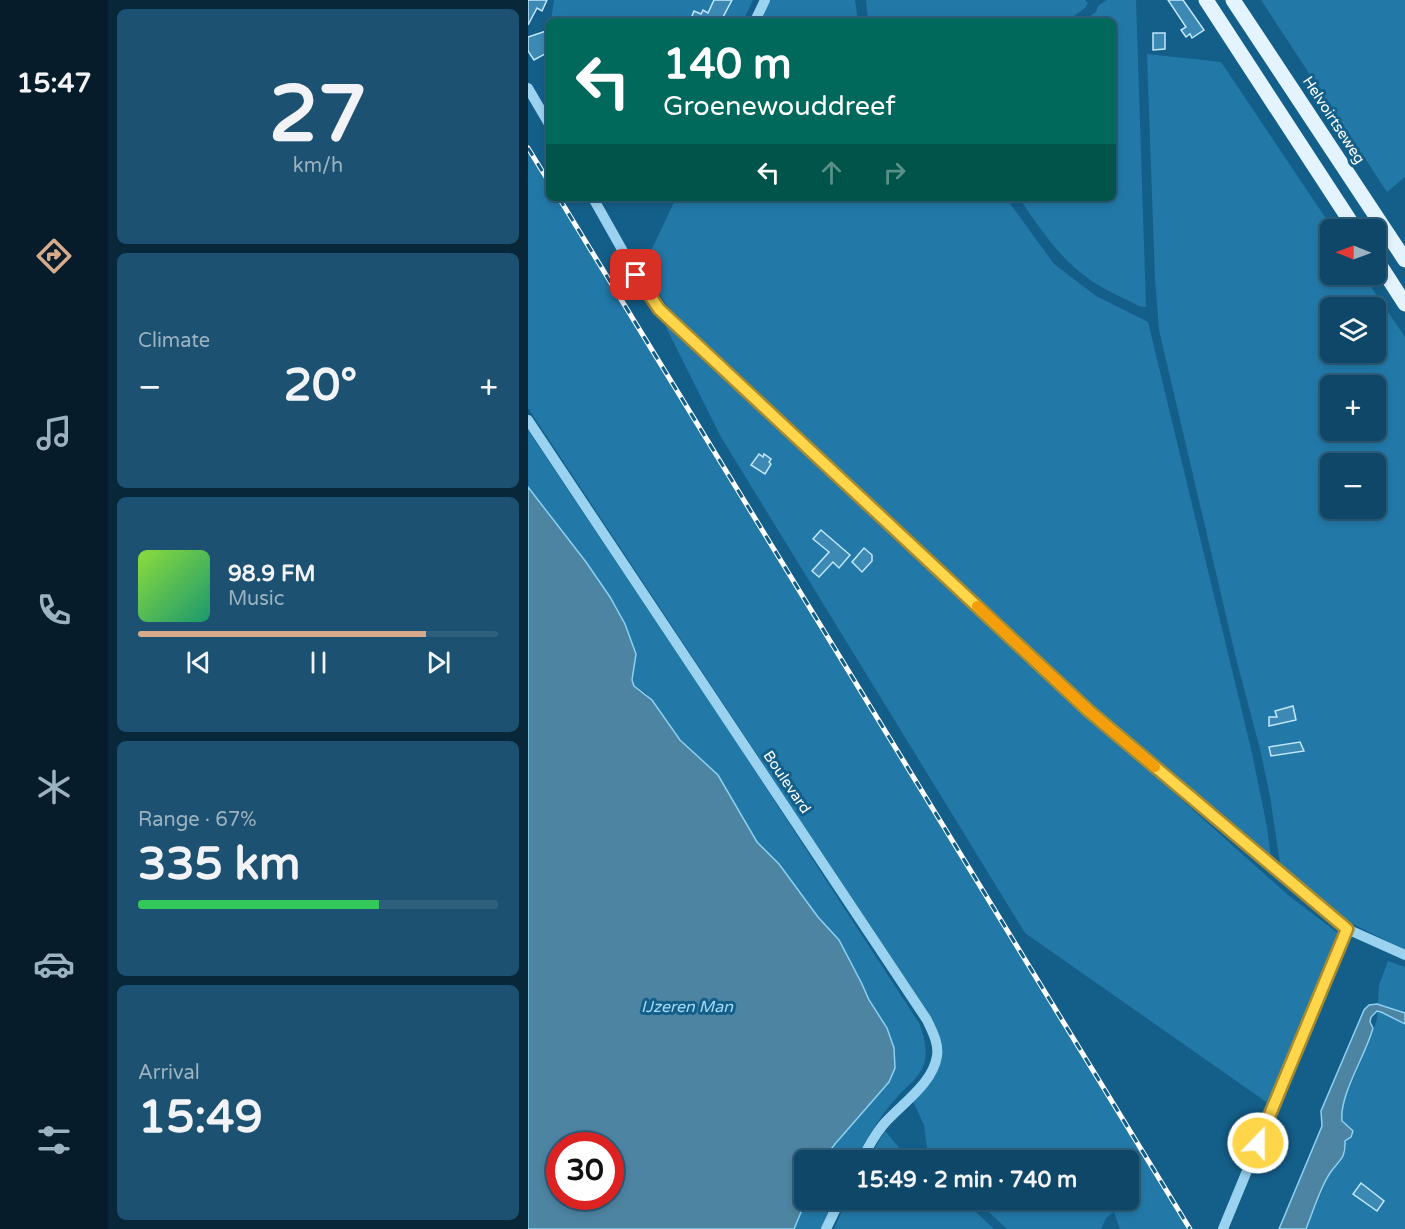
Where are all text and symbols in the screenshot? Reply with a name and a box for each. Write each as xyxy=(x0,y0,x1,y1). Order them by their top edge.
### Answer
text: 140 m xyxy=(663,39,792,90)
icon: left xyxy=(564,42,642,120)
text: 15:47 xyxy=(17,67,91,100)
text: 27 xyxy=(269,68,367,162)
street label: Helvoirtseweg xyxy=(1299,73,1369,167)
text: Groenewouddreef xyxy=(663,90,896,123)
text: km/h xyxy=(293,154,343,178)
icon: left xyxy=(752,156,785,189)
icon: ahead xyxy=(815,156,848,189)
icon: right xyxy=(878,156,911,189)
north arrow xyxy=(1320,219,1386,285)
map controls xyxy=(1320,219,1386,519)
icon: directions xyxy=(33,235,75,277)
pin xyxy=(610,249,661,300)
icon: arrive xyxy=(619,258,652,291)
button: layers xyxy=(1320,297,1386,363)
text: Climate xyxy=(138,329,210,353)
text: 20° xyxy=(284,359,357,413)
text: − xyxy=(138,368,162,407)
text: + xyxy=(479,368,498,407)
button: + xyxy=(1320,375,1386,441)
icon: music xyxy=(33,412,75,454)
button: − xyxy=(1320,453,1386,519)
text: 98.9 FM xyxy=(228,561,316,587)
text: Music xyxy=(228,587,284,611)
icon: phone xyxy=(33,589,75,631)
icon: previous xyxy=(182,646,215,679)
icon: pause xyxy=(302,646,335,679)
icon: next xyxy=(422,646,455,679)
street label: Boulevard xyxy=(759,747,815,817)
icon: climate xyxy=(33,766,75,808)
text: Range · 67% xyxy=(138,808,257,832)
text: 335 km xyxy=(138,838,300,892)
icon: car xyxy=(33,943,75,985)
water label: IJzeren Man xyxy=(641,997,734,1017)
text: Arrival xyxy=(138,1061,200,1085)
text: 15:49 xyxy=(138,1091,263,1145)
position arrow xyxy=(1226,1111,1290,1175)
icon: filters xyxy=(33,1119,75,1161)
speed limit sign: 30 xyxy=(546,1132,624,1210)
text: 15:49 · 2 min · 740 m xyxy=(856,1167,1077,1193)

